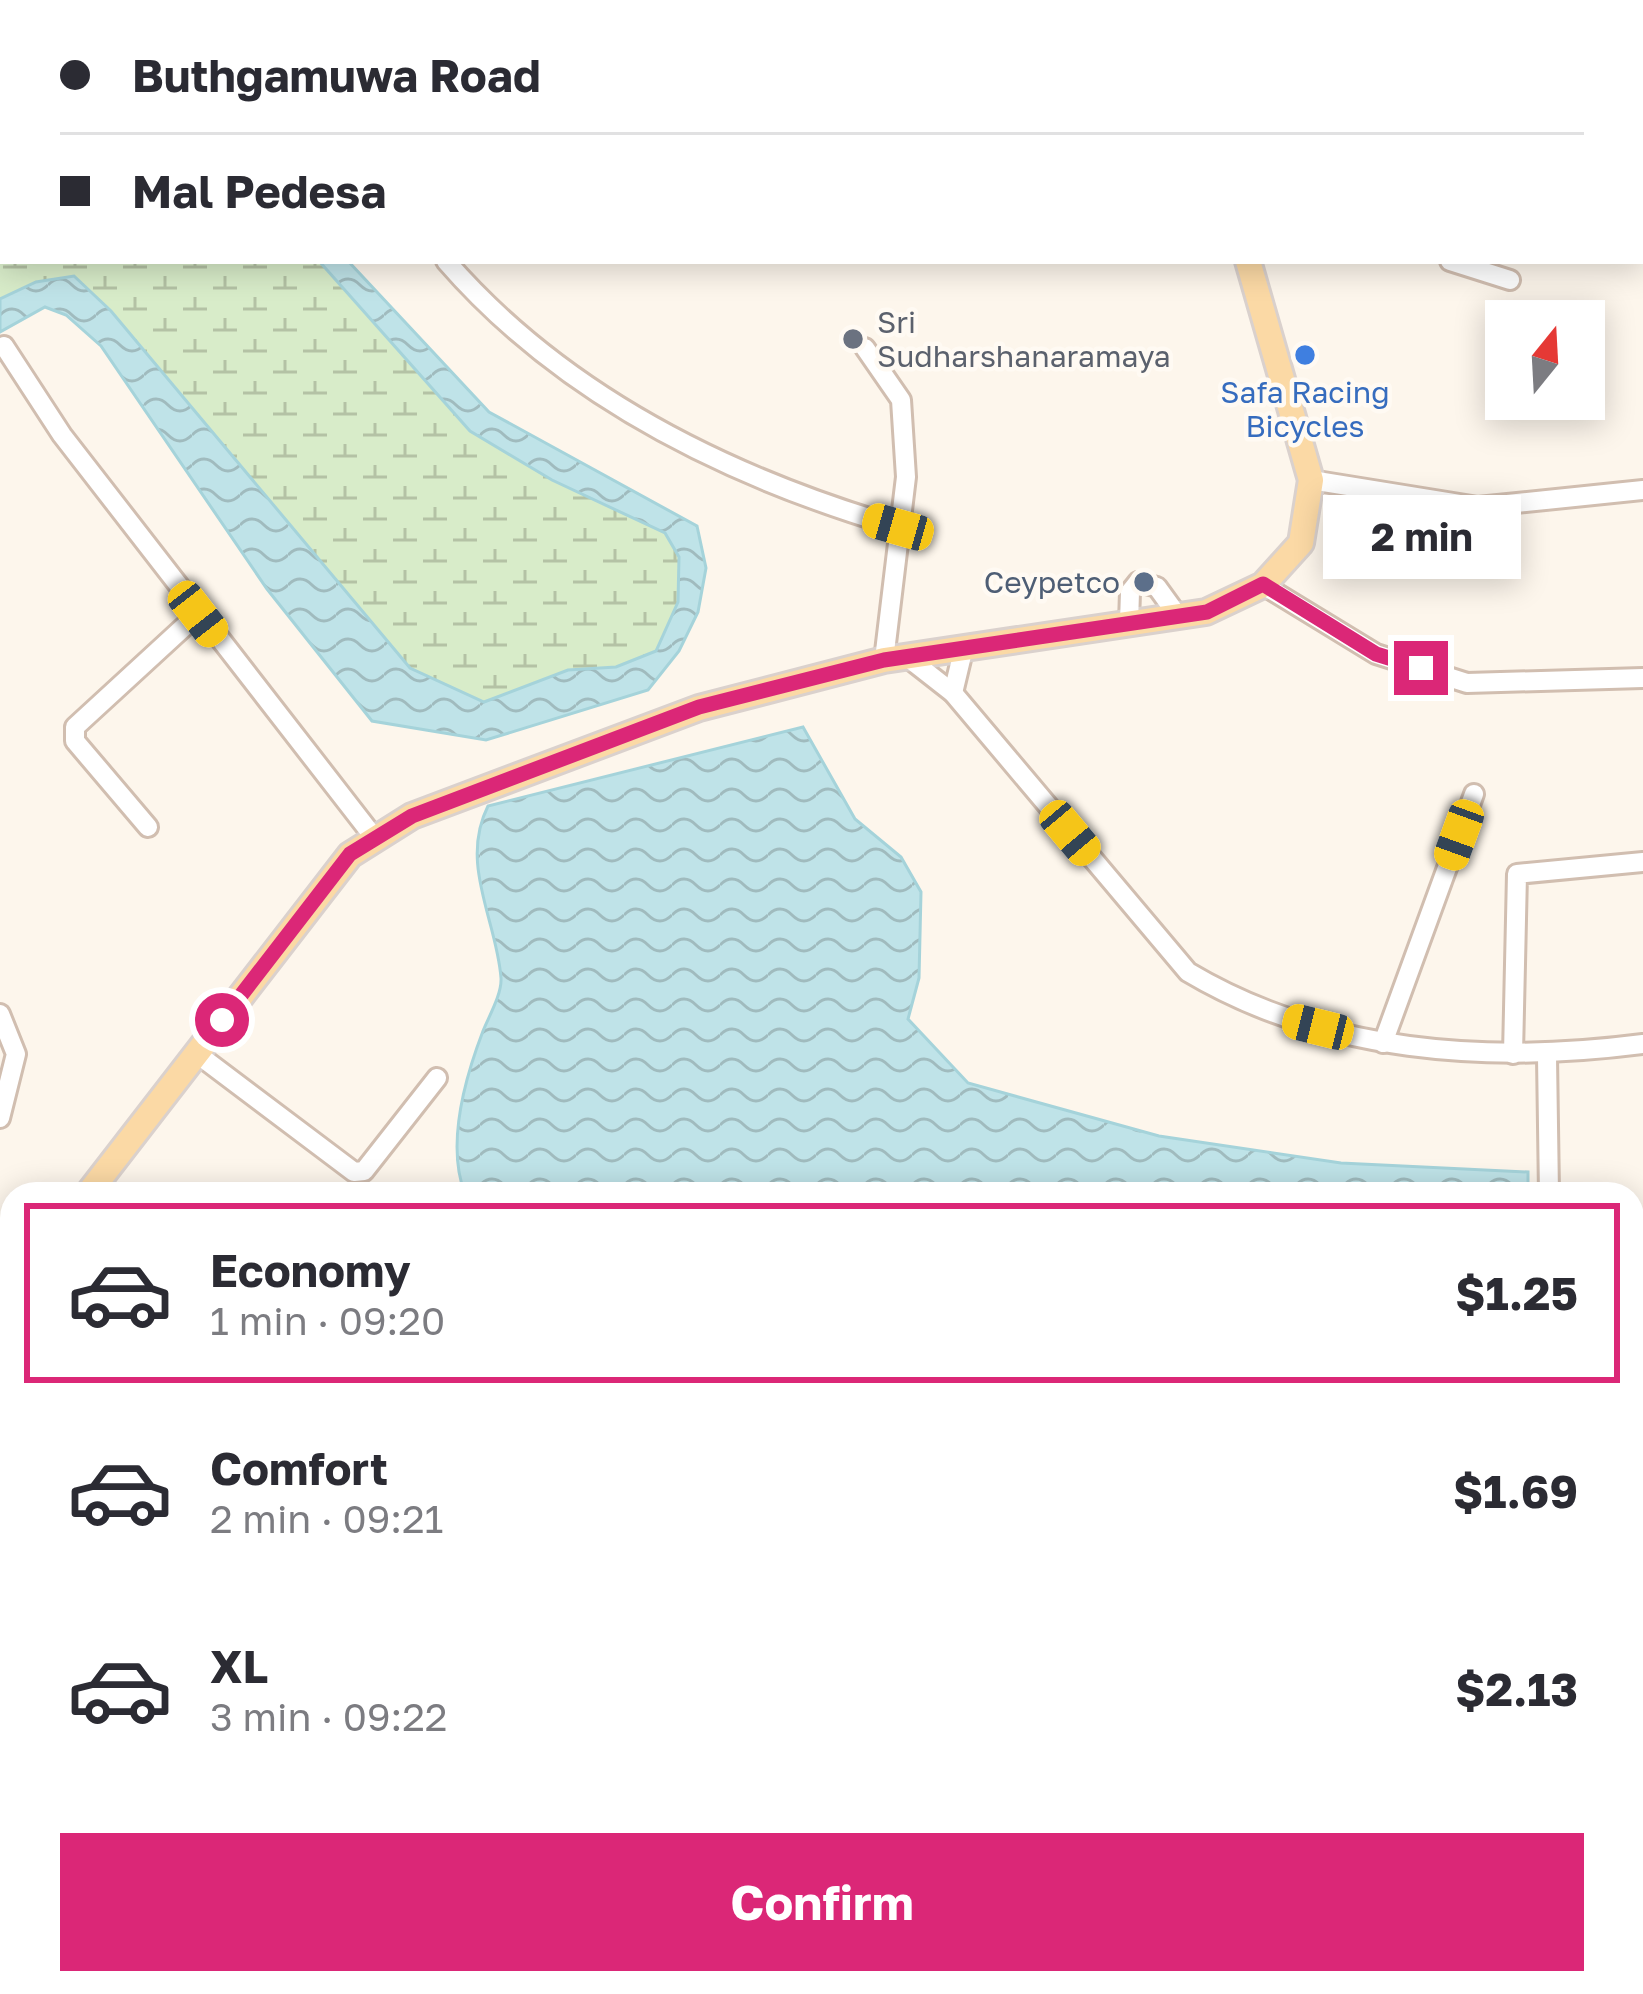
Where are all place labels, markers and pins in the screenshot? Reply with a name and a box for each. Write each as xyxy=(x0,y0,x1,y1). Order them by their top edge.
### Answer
place label: Sri Sudharshanaramaya xyxy=(877,304,1171,374)
marker: Sri Sudharshanaramaya xyxy=(840,326,866,352)
marker: Safa Racing Bicycles xyxy=(1292,342,1318,368)
place label: Safa Racing Bicycles xyxy=(1220,374,1390,444)
place label: Ceypetco xyxy=(984,564,1120,600)
marker: Ceypetco xyxy=(1131,569,1157,595)

